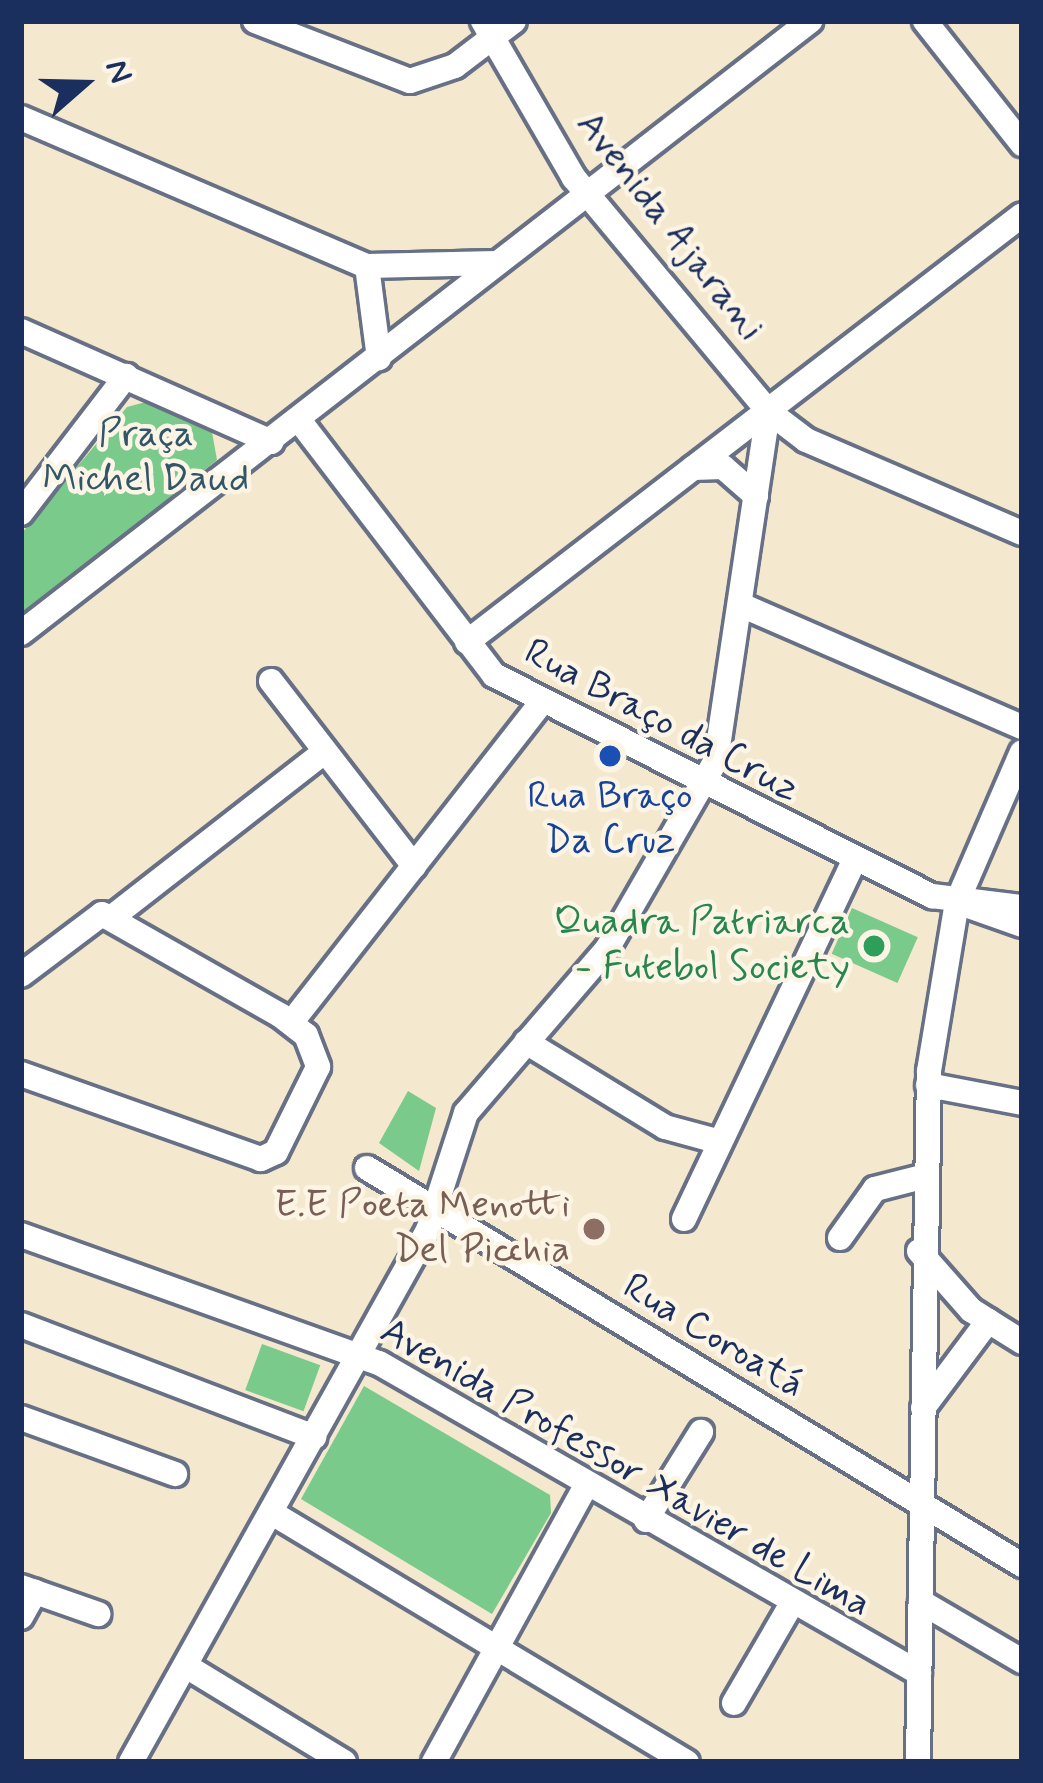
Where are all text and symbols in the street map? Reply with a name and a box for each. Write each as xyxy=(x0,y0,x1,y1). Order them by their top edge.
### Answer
north arrow xyxy=(24,24,144,144)
text: N xyxy=(93,54,142,90)
street label: Avenida Ajarani xyxy=(565,104,773,350)
park label: Praça Michel Daud xyxy=(46,413,246,504)
street label: Rua Braço da Cruz xyxy=(517,630,805,814)
marker: Rua Braço Da Cruz xyxy=(597,743,623,769)
place label: Rua Braço Da Cruz xyxy=(528,775,692,866)
place label: Quadra Patriarca - Futebol Society xyxy=(554,901,850,992)
marker: Quadra Patriarca - Futebol Society xyxy=(861,933,887,959)
place label: E.E Poeta Menotti Del Picchia xyxy=(269,1184,570,1275)
marker: E.E Poeta Menotti Del Picchia xyxy=(581,1216,607,1242)
street label: Rua Coroatá xyxy=(613,1264,813,1410)
street label: Avenida Professor Xavier de Lima xyxy=(369,1308,881,1630)

